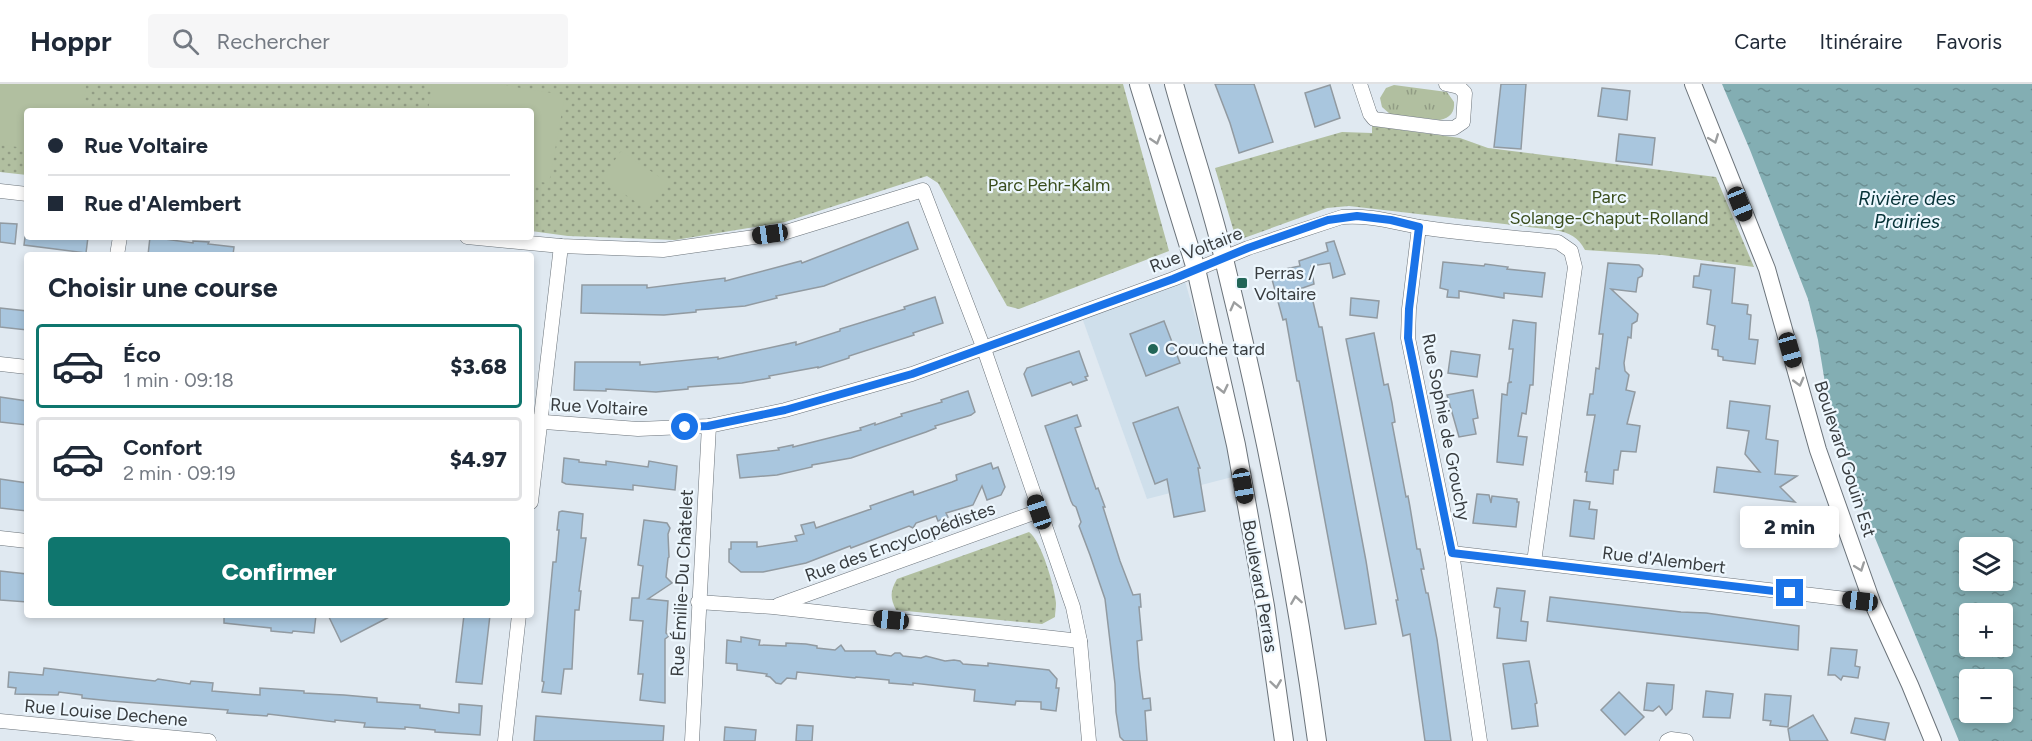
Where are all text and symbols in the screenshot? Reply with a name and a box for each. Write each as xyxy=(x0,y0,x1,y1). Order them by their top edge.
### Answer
search box xyxy=(148,14,568,68)
text: Hoppr xyxy=(30,24,112,58)
icon: search xyxy=(169,25,202,58)
text: Rechercher xyxy=(217,28,330,55)
text: Carte xyxy=(1734,29,1787,54)
text: Itinéraire xyxy=(1820,29,1903,54)
text: Favoris xyxy=(1936,29,2002,54)
text: Rue Voltaire xyxy=(84,132,208,159)
one-way arrow xyxy=(1707,132,1719,143)
one-way arrow xyxy=(1149,134,1161,145)
park label: Parc Pehr-Kalm xyxy=(988,174,1110,196)
car xyxy=(1725,184,1755,224)
park label: Parc Solange-Chaput-Rolland xyxy=(1509,186,1709,229)
water label: Rivière des Prairies xyxy=(1858,186,1957,233)
text: Rue d'Alembert xyxy=(84,190,242,217)
street label: Rue Voltaire xyxy=(1146,222,1246,278)
car xyxy=(751,223,789,245)
place label: Perras / Voltaire xyxy=(1254,262,1316,305)
text: Choisir une course xyxy=(48,271,278,304)
marker: Perras / Voltaire xyxy=(1235,276,1249,290)
one-way arrow xyxy=(1229,302,1242,312)
car xyxy=(1776,330,1804,370)
street label: Rue Sophie de Grouchy xyxy=(1417,331,1475,523)
place label: Couche tard xyxy=(1165,338,1265,360)
icon: car xyxy=(51,339,105,393)
text: Éco xyxy=(123,341,161,368)
marker: Couche tard xyxy=(1146,342,1160,356)
text: $3.68 xyxy=(450,353,507,380)
text: 1 min · 09:18 xyxy=(123,368,234,392)
one-way arrow xyxy=(1792,376,1804,387)
street label: Boulevard Gouin Est xyxy=(1809,378,1881,540)
one-way arrow xyxy=(1215,384,1228,394)
street label: Rue Voltaire xyxy=(550,393,649,421)
route start xyxy=(671,413,698,440)
icon: car xyxy=(51,432,105,486)
text: Confort xyxy=(123,434,203,461)
text: $4.97 xyxy=(450,446,507,473)
text: 2 min · 09:19 xyxy=(123,461,236,485)
car xyxy=(1231,467,1255,505)
street label: Rue Émilie-Du Châtelet xyxy=(666,489,698,677)
car xyxy=(1025,492,1053,532)
street label: Rue des Encyclopédistes xyxy=(802,497,998,587)
callout: 2 min xyxy=(1740,506,1840,548)
text: 2 min xyxy=(1764,515,1815,539)
street label: Boulevard Perras xyxy=(1238,518,1282,654)
button: Confirmer xyxy=(48,537,510,606)
map controls xyxy=(1959,537,2013,723)
button: layers xyxy=(1959,537,2013,591)
street label: Rue d'Alembert xyxy=(1601,542,1727,579)
one-way arrow xyxy=(1852,561,1865,572)
route end xyxy=(1776,579,1803,606)
car xyxy=(1841,590,1879,612)
one-way arrow xyxy=(1290,595,1302,605)
button: + xyxy=(1959,603,2013,657)
car xyxy=(872,609,910,631)
button: − xyxy=(1959,669,2013,723)
one-way arrow xyxy=(1270,679,1282,689)
street label: Rue Louise Dechene xyxy=(23,695,189,731)

